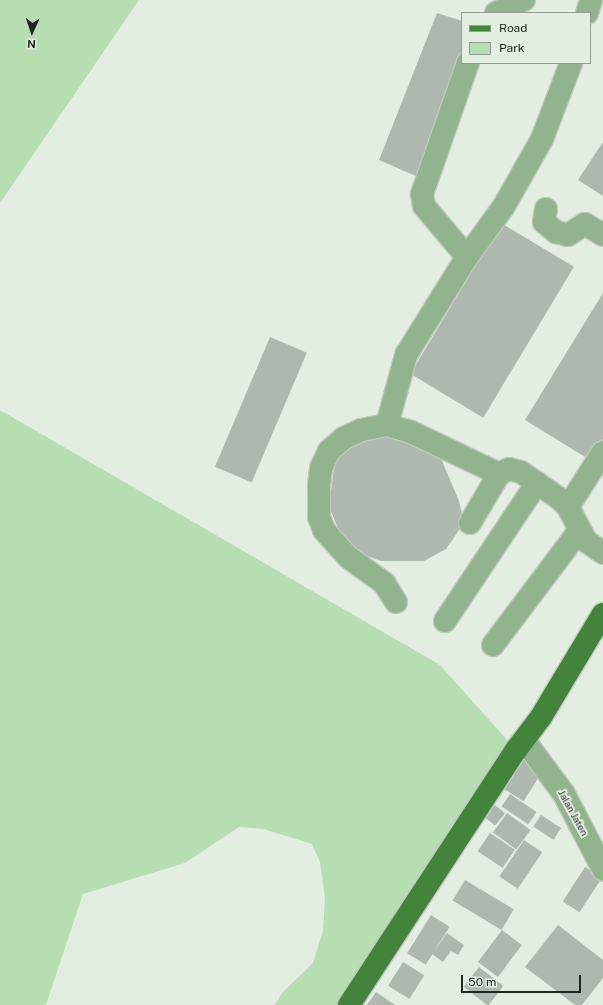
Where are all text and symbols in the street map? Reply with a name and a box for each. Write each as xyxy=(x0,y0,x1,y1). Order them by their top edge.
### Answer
north arrow xyxy=(12,12,52,52)
legend xyxy=(461,12,591,64)
text: Road xyxy=(499,21,527,35)
text: N xyxy=(27,38,36,50)
text: Park xyxy=(499,41,525,55)
street label: Jalan Jaten xyxy=(556,788,590,838)
scale bar xyxy=(463,967,583,993)
text: 50 m xyxy=(468,975,496,989)

